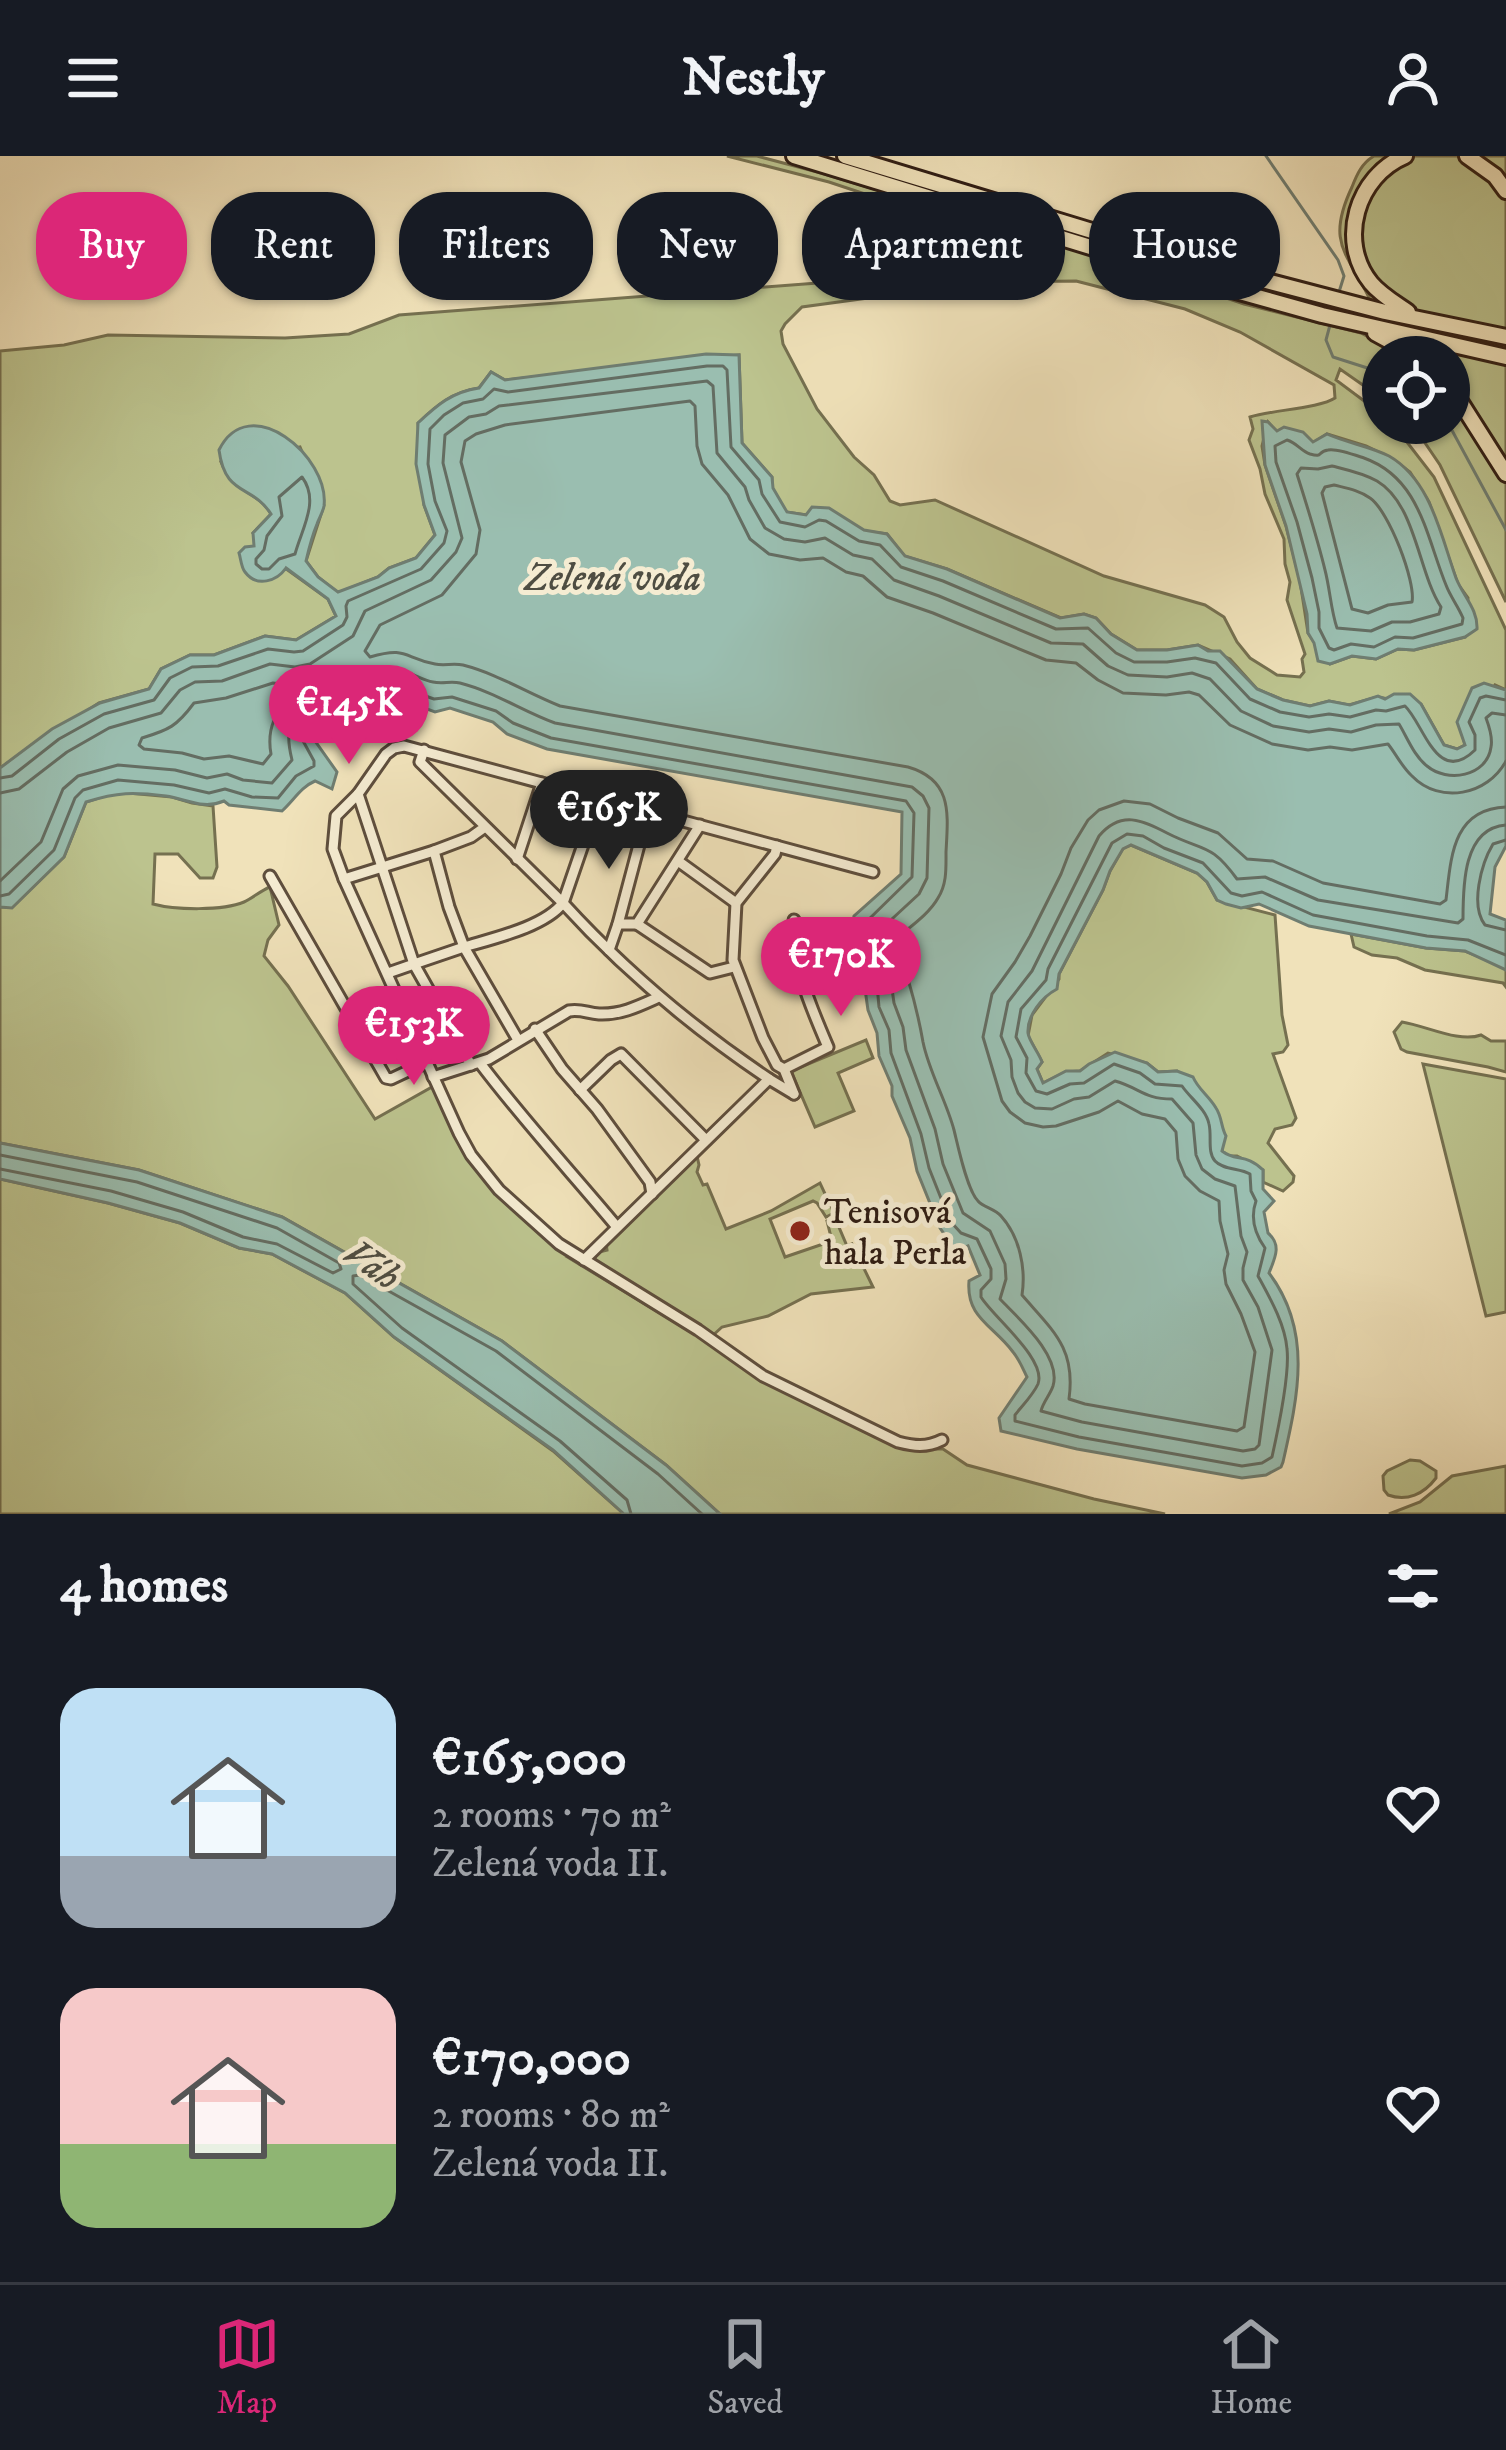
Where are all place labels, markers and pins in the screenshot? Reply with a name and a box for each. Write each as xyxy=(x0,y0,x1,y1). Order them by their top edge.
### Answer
pin: €145K xyxy=(265,665,433,767)
pin: €165K xyxy=(525,770,693,872)
pin: €170K xyxy=(757,917,925,1019)
pin: €153K xyxy=(330,986,498,1088)
place label: Tenisová hala Perla xyxy=(824,1190,967,1276)
marker: Tenisová hala Perla xyxy=(787,1218,813,1244)

